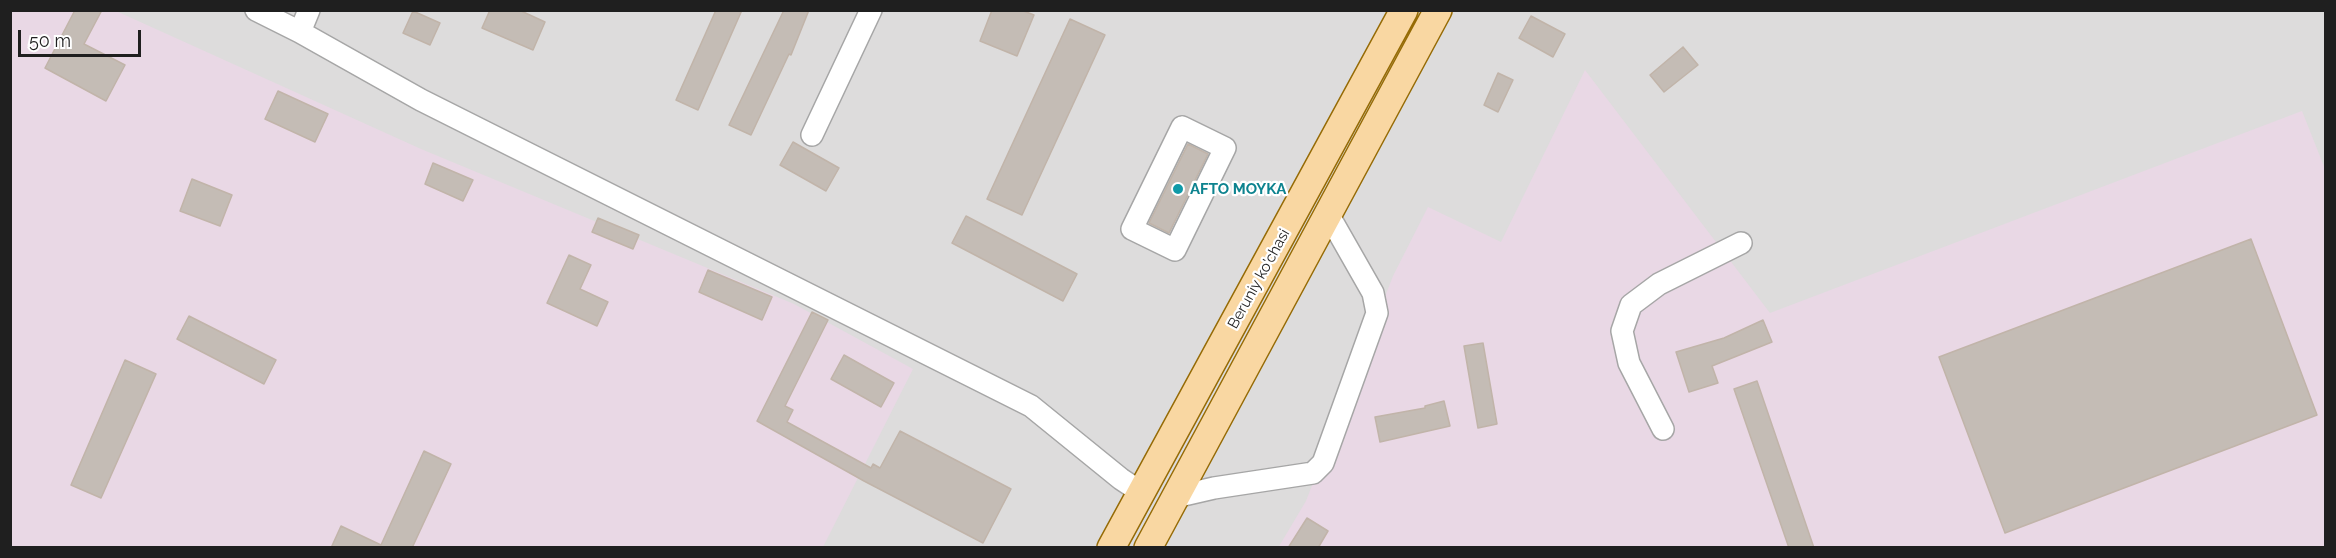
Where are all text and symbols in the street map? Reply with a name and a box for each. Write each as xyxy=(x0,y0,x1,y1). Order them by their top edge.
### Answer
scale bar xyxy=(21,18,144,56)
text: 50 m xyxy=(29,30,71,51)
place label: AFTO MOYKA xyxy=(1190,180,1286,198)
marker: AFTO MOYKA xyxy=(1171,182,1185,196)
street label: Beruniy ko'chasi xyxy=(1224,226,1294,332)

